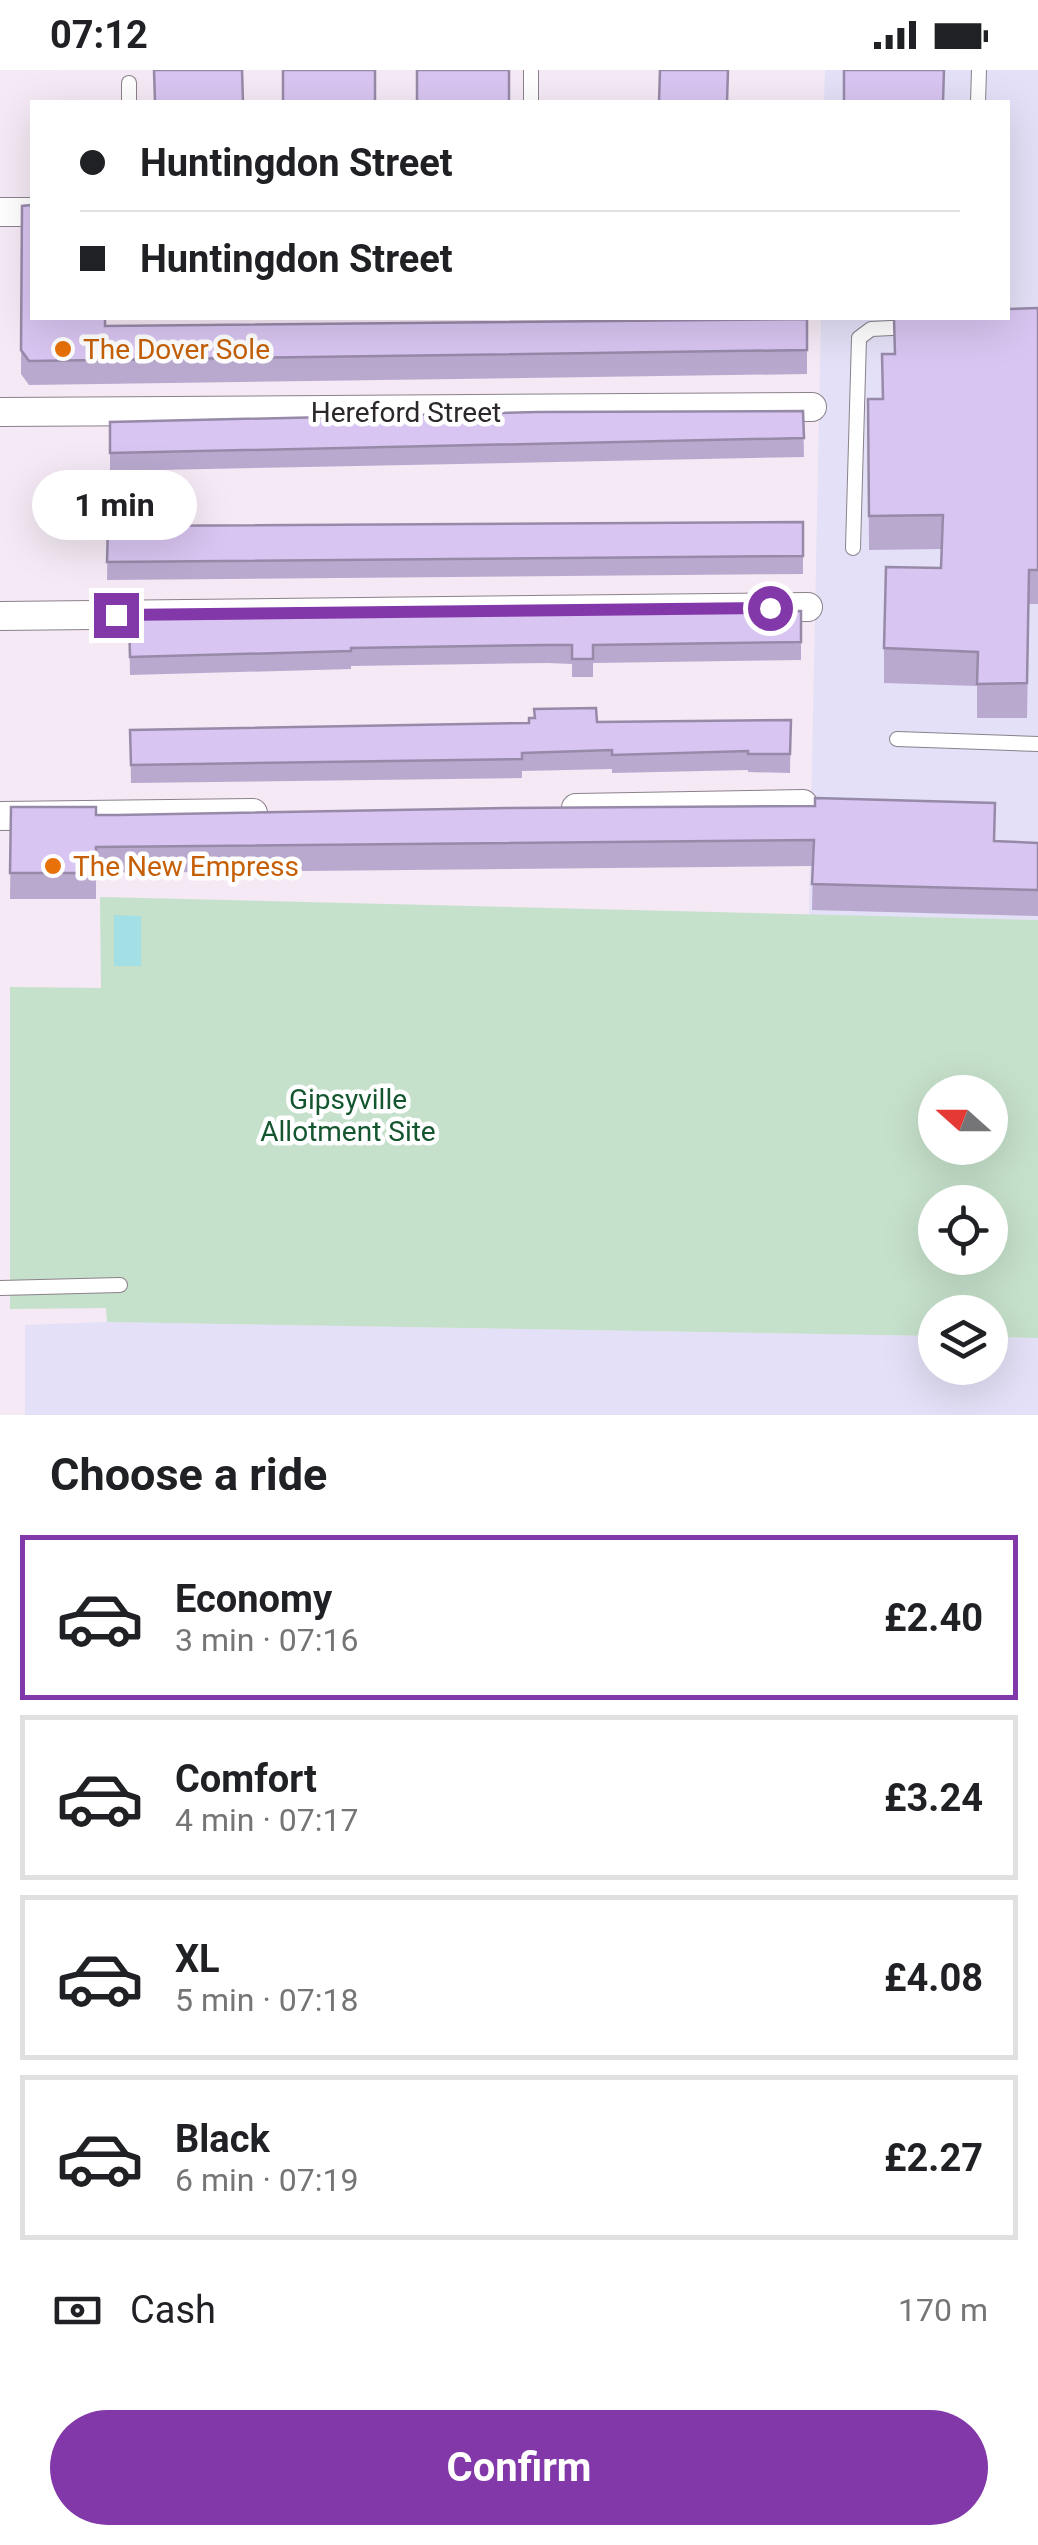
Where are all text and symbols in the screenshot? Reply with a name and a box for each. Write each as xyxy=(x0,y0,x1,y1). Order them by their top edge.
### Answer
text: 07:12 xyxy=(50,13,148,57)
text: Huntingdon Street xyxy=(140,141,453,185)
text: Huntingdon Street xyxy=(140,237,453,281)
place label: The Dover Sole xyxy=(83,333,270,366)
marker: The Dover Sole xyxy=(52,338,74,360)
street label: Hereford Street xyxy=(311,396,501,429)
callout: 1 min xyxy=(34,470,198,540)
text: 1 min xyxy=(74,486,155,524)
route start xyxy=(748,586,793,631)
route end xyxy=(94,593,139,638)
place label: The New Empress xyxy=(73,850,299,883)
marker: The New Empress xyxy=(42,855,64,877)
north arrow xyxy=(918,1075,1008,1165)
map controls xyxy=(918,1075,1008,1385)
park label: Gipsyville Allotment Site xyxy=(260,1083,436,1148)
button: locate xyxy=(918,1185,1008,1275)
button: layers xyxy=(918,1295,1008,1385)
text: Choose a ride xyxy=(50,1448,327,1501)
icon: car xyxy=(55,1573,145,1663)
text: Economy xyxy=(175,1577,332,1621)
text: £2.40 xyxy=(884,1596,983,1640)
text: 3 min · 07:16 xyxy=(175,1621,358,1659)
icon: car xyxy=(55,1753,145,1843)
text: Comfort xyxy=(175,1757,317,1801)
text: £3.24 xyxy=(884,1776,983,1820)
text: 4 min · 07:17 xyxy=(175,1801,358,1839)
icon: car xyxy=(55,1933,145,2023)
text: XL xyxy=(175,1937,220,1981)
text: £4.08 xyxy=(884,1956,983,2000)
text: 5 min · 07:18 xyxy=(175,1981,358,2019)
icon: car xyxy=(55,2113,145,2203)
text: Black xyxy=(175,2117,270,2161)
text: £2.27 xyxy=(884,2136,983,2180)
text: 6 min · 07:19 xyxy=(175,2161,358,2199)
icon: cash xyxy=(50,2283,105,2338)
text: Cash xyxy=(130,2288,216,2332)
text: 170 m xyxy=(898,2291,988,2329)
button: Confirm xyxy=(50,2410,988,2525)

